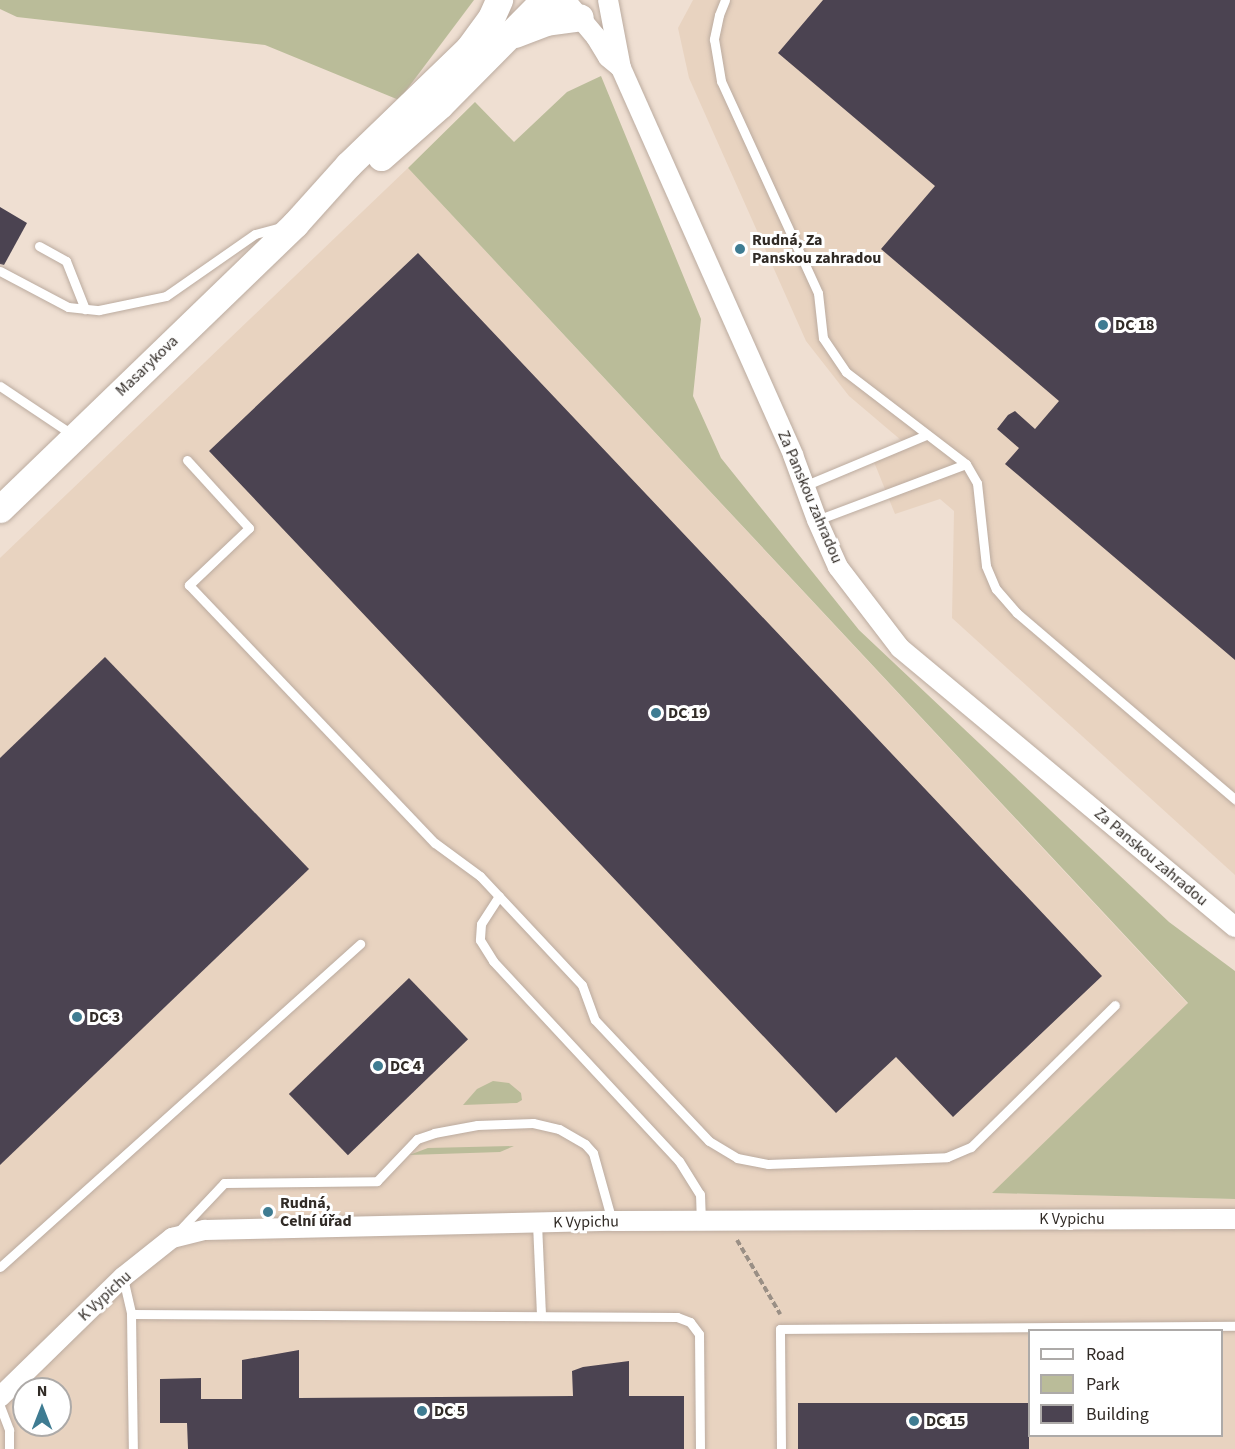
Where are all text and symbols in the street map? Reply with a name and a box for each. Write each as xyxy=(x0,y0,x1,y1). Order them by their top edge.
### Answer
place label: Rudná, Za Panskou zahradou xyxy=(752,230,881,268)
marker: Rudná, Za Panskou zahradou xyxy=(733,242,747,256)
place label: DC 18 xyxy=(1115,315,1155,335)
marker: DC 18 xyxy=(1096,318,1110,332)
street label: Masarykova xyxy=(112,332,182,400)
street label: Za Panskou zahradou xyxy=(773,428,847,566)
place label: DC 19 xyxy=(668,703,708,723)
marker: DC 19 xyxy=(649,706,663,720)
street label: Za Panskou zahradou xyxy=(1090,804,1212,910)
place label: DC 3 xyxy=(89,1007,120,1027)
marker: DC 3 xyxy=(70,1010,84,1024)
place label: DC 4 xyxy=(390,1056,421,1076)
marker: DC 4 xyxy=(371,1059,385,1073)
place label: Rudná, Celní úřad xyxy=(280,1193,352,1231)
marker: Rudná, Celní úřad xyxy=(261,1205,275,1219)
street label: K Vypichu xyxy=(1039,1209,1105,1229)
street label: K Vypichu xyxy=(553,1212,619,1232)
street label: K Vypichu xyxy=(74,1267,136,1325)
legend xyxy=(1028,1329,1223,1437)
text: Road xyxy=(1086,1342,1125,1367)
text: Park xyxy=(1086,1372,1120,1397)
north arrow xyxy=(12,1377,72,1437)
text: N xyxy=(37,1380,47,1402)
place label: DC 5 xyxy=(434,1401,465,1421)
text: Building xyxy=(1086,1402,1149,1427)
marker: DC 5 xyxy=(415,1404,429,1418)
place label: DC 15 xyxy=(926,1411,966,1431)
marker: DC 15 xyxy=(907,1414,921,1428)

